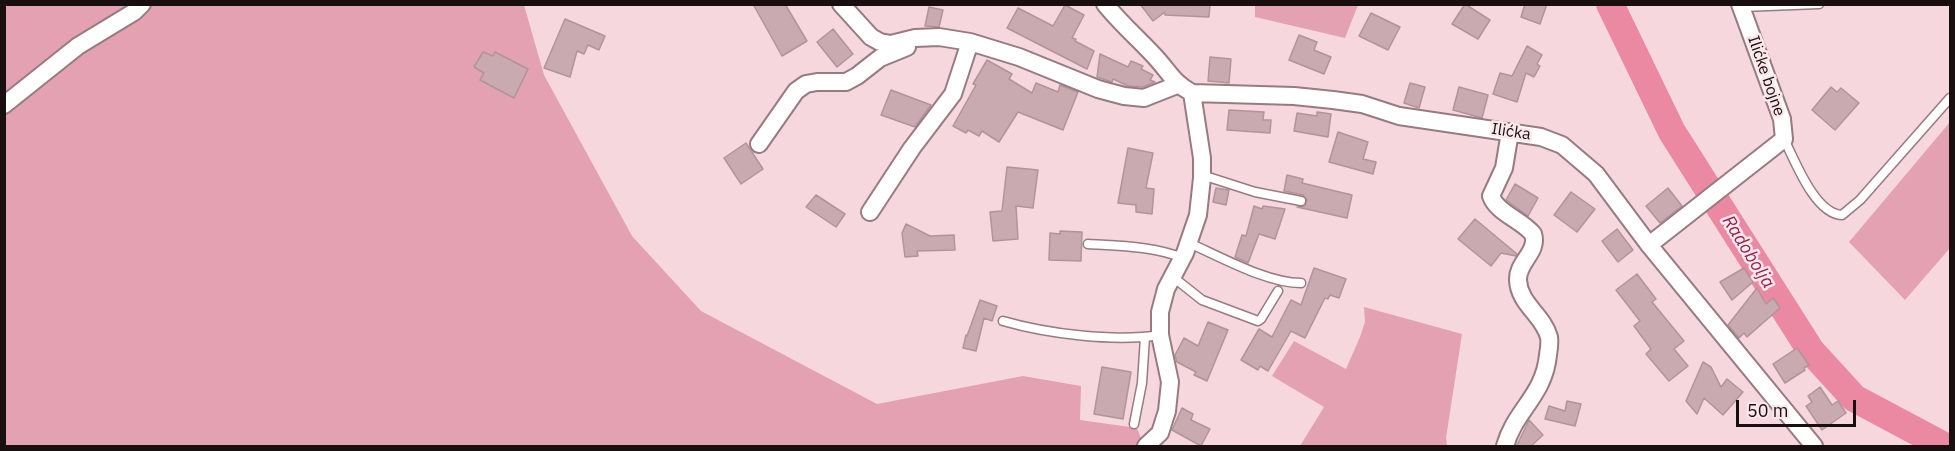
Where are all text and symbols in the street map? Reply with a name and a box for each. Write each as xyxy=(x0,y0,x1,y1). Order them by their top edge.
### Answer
street label: Ilićke bojne xyxy=(1743,33,1789,119)
street label: Ilićka xyxy=(1490,119,1532,145)
water label: Radobolja xyxy=(1717,212,1779,292)
scale bar xyxy=(1739,388,1859,426)
text: 50 m xyxy=(1747,399,1789,422)

